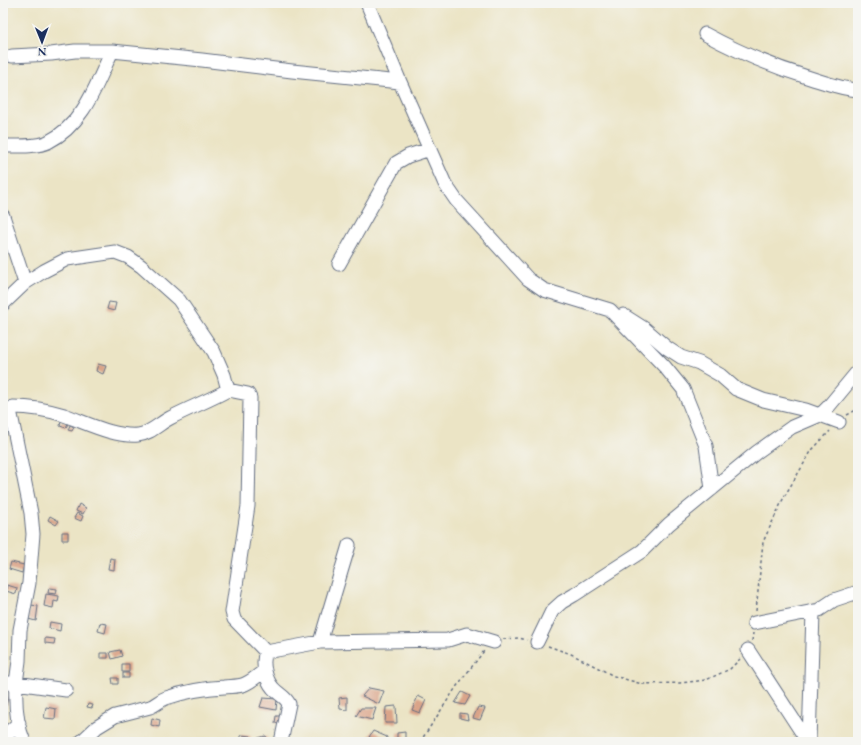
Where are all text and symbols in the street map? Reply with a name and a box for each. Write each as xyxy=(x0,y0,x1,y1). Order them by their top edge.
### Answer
north arrow xyxy=(22,22,62,62)
text: N xyxy=(38,45,47,59)

